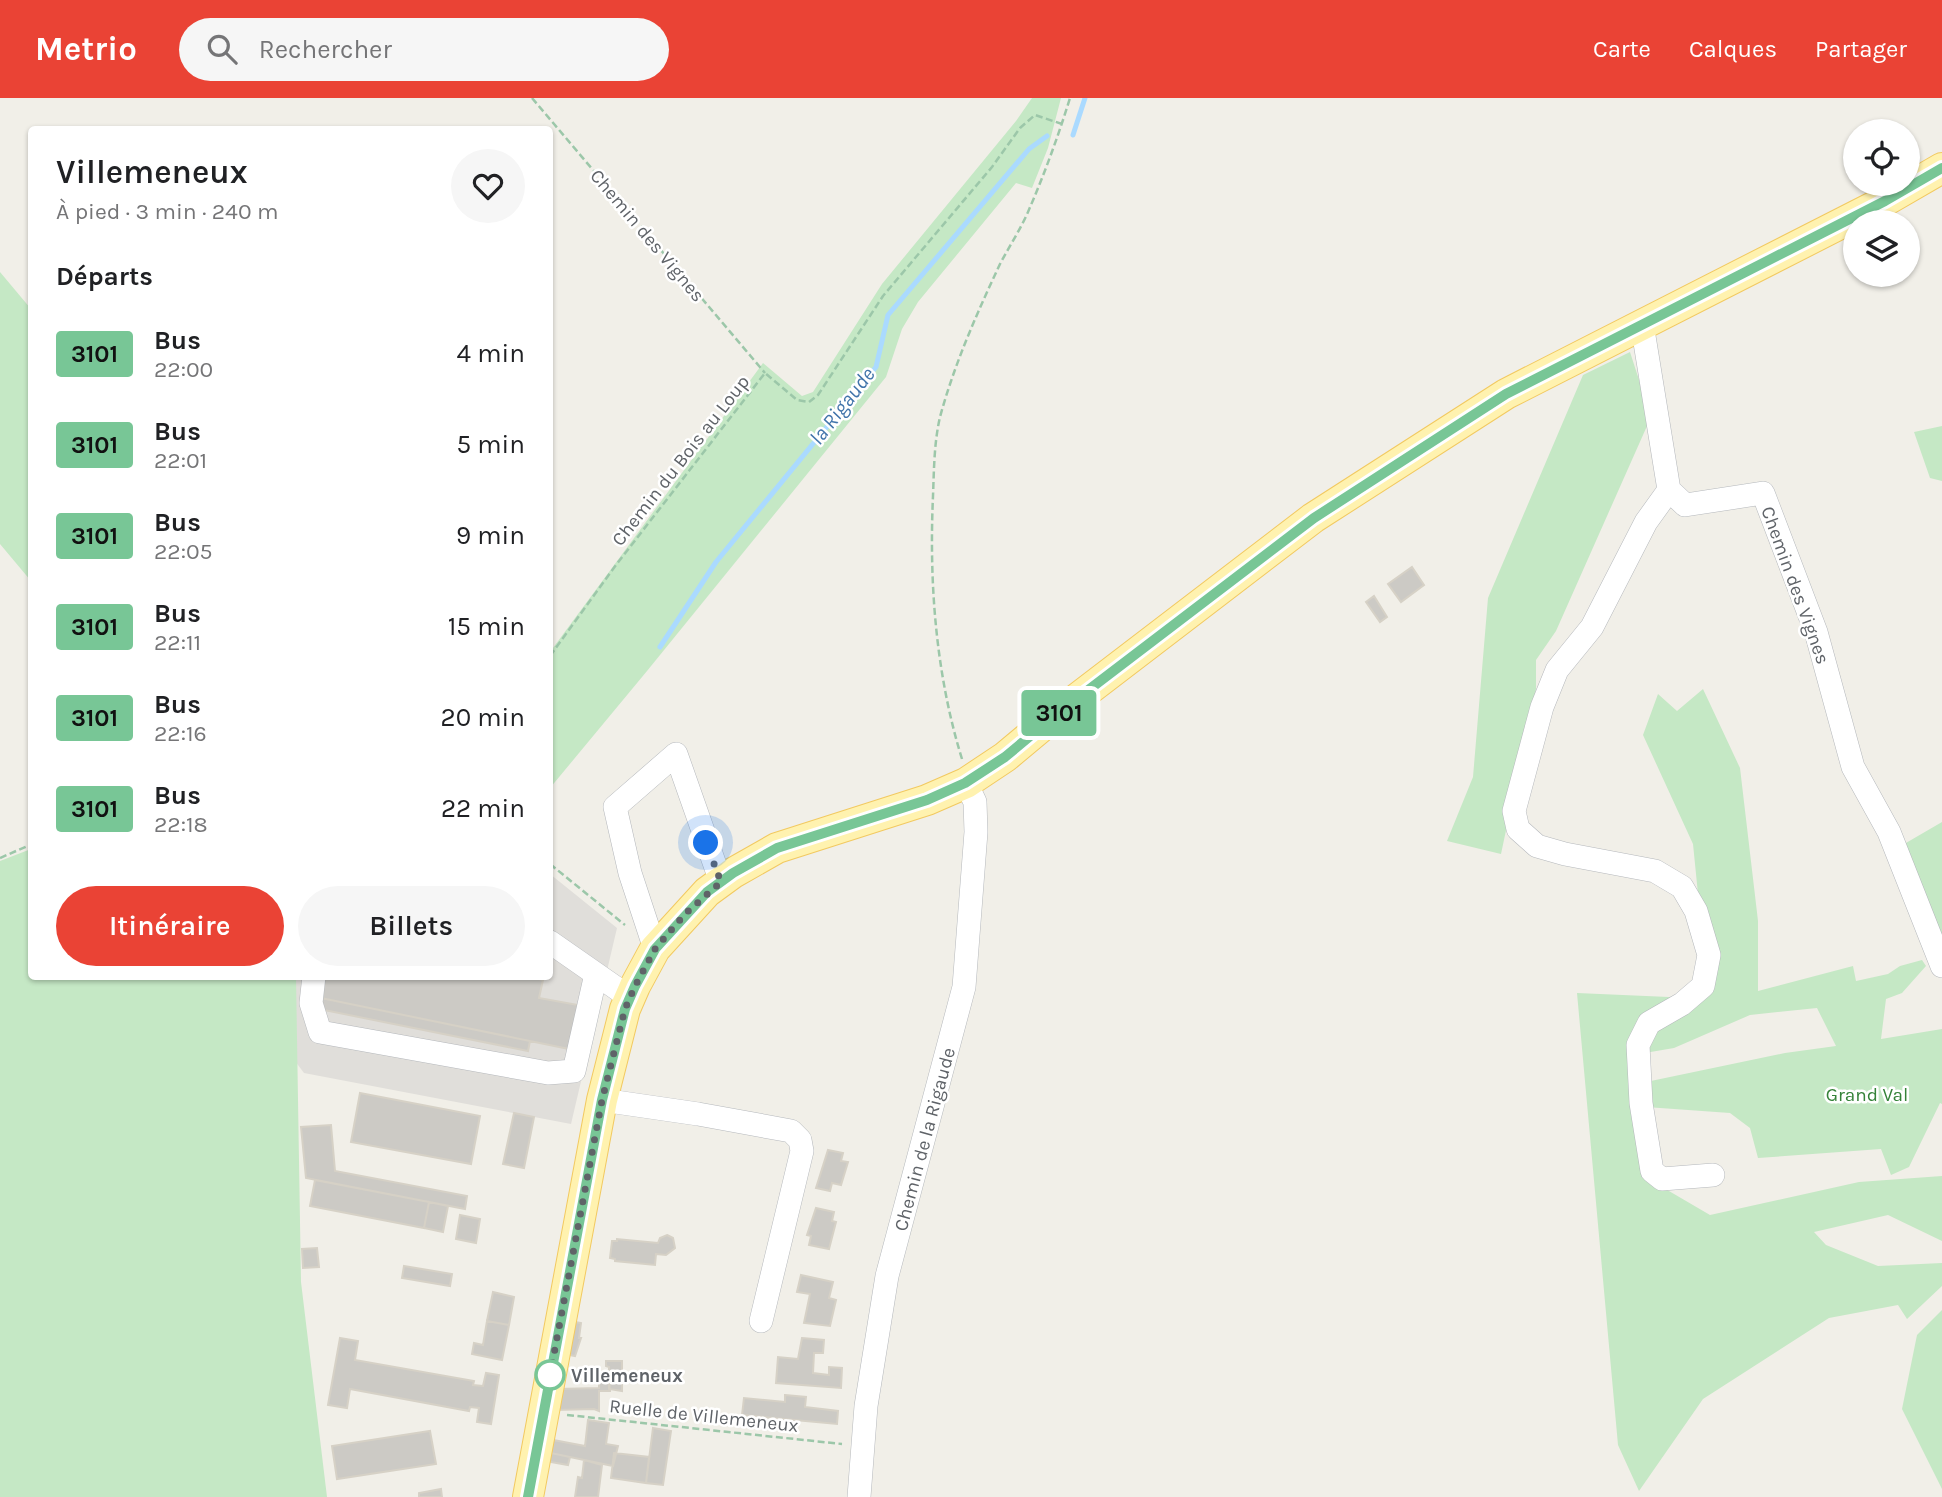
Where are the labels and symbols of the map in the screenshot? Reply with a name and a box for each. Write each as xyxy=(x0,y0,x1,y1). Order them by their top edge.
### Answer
street label: Chemin des Vignes xyxy=(585,165,709,306)
water label: la Rigaude xyxy=(804,362,880,449)
street label: Chemin du Bois au Loup xyxy=(607,371,754,550)
street label: Chemin des Vignes xyxy=(1756,504,1834,667)
line badge: 3101 xyxy=(1010,690,1108,736)
your location xyxy=(688,825,723,860)
street label: Chemin de la Rigaude xyxy=(890,1045,960,1233)
park label: Grand Val xyxy=(1826,1084,1908,1106)
marker: Villemeneux xyxy=(535,1360,565,1390)
place label: Villemeneux xyxy=(571,1365,683,1387)
street label: Ruelle de Villemeneux xyxy=(608,1395,800,1437)

